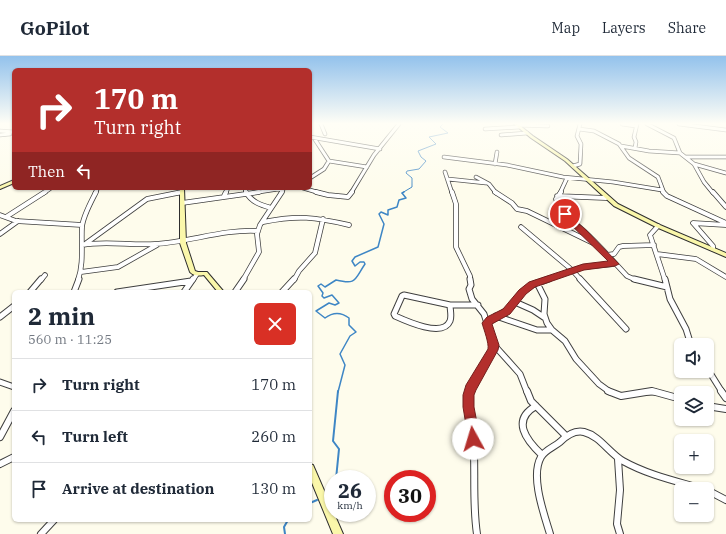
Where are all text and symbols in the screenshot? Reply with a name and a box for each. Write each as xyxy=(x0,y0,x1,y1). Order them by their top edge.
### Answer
text: GoPilot xyxy=(20,16,89,40)
text: Map xyxy=(552,19,580,37)
text: Layers xyxy=(602,19,646,37)
text: Share xyxy=(668,19,706,37)
text: 170 m xyxy=(94,80,178,117)
icon: right xyxy=(28,84,80,136)
text: Turn right xyxy=(94,116,181,139)
icon: left xyxy=(73,160,95,182)
text: Then xyxy=(28,162,65,181)
pin xyxy=(548,197,582,231)
icon: arrive xyxy=(554,203,576,225)
text: 2 min xyxy=(28,300,95,332)
button: close xyxy=(254,303,296,345)
text: 560 m · 11:25 xyxy=(28,331,112,348)
map controls xyxy=(674,338,714,522)
button: sound xyxy=(674,338,714,378)
icon: right xyxy=(28,374,50,396)
text: Turn right xyxy=(62,375,140,394)
text: 170 m xyxy=(251,375,296,394)
button: layers xyxy=(674,386,714,426)
position arrow xyxy=(452,418,494,460)
icon: left xyxy=(28,426,50,448)
text: Turn left xyxy=(62,427,128,446)
text: 260 m xyxy=(251,427,296,446)
button: + xyxy=(674,434,714,474)
speed limit sign: 30 xyxy=(384,470,436,522)
text: 26 xyxy=(338,477,362,504)
icon: arrive xyxy=(28,478,50,500)
text: Arrive at destination xyxy=(62,479,214,498)
text: 130 m xyxy=(251,479,296,498)
button: − xyxy=(674,482,714,522)
text: km/h xyxy=(337,499,363,512)

